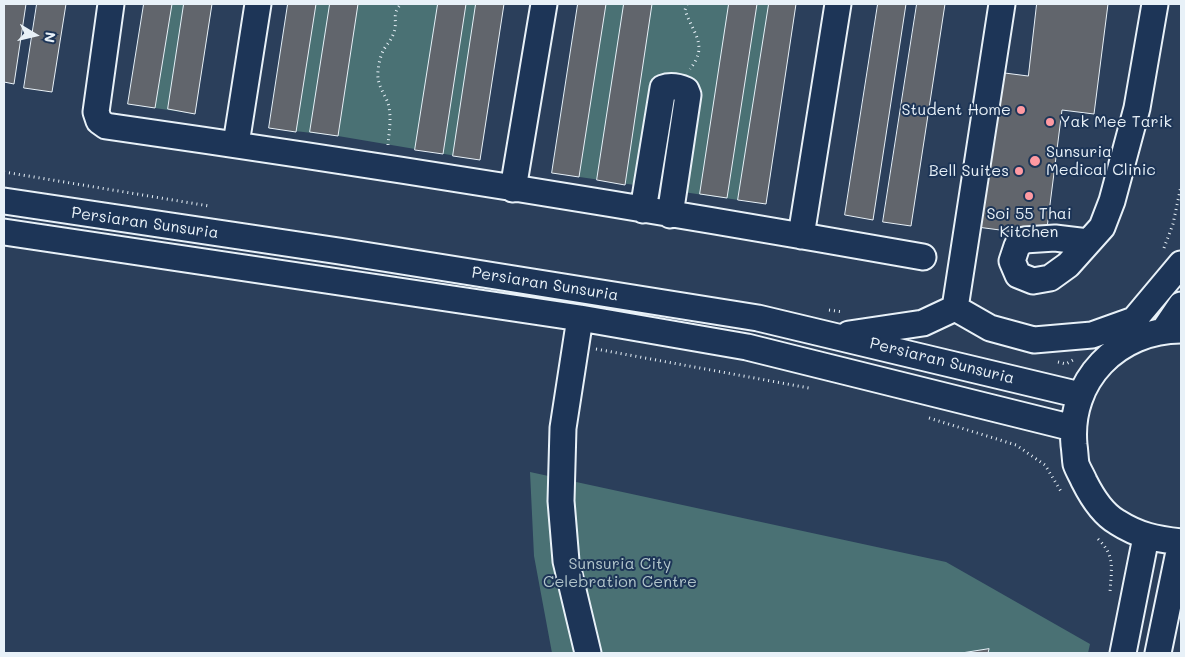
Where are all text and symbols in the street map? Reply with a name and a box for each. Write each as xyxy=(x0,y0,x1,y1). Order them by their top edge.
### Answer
north arrow xyxy=(10,10,60,60)
text: N xyxy=(40,31,61,44)
place label: Student Home xyxy=(902,100,1011,120)
marker: Student Home xyxy=(1015,104,1027,116)
place label: Yak Mee Tarik xyxy=(1060,112,1172,132)
marker: Yak Mee Tarik xyxy=(1044,116,1056,128)
place label: Sunsuria Medical Clinic xyxy=(1046,142,1156,180)
marker: Sunsuria Medical Clinic xyxy=(1028,154,1042,168)
place label: Bell Suites xyxy=(929,161,1009,181)
marker: Bell Suites xyxy=(1013,165,1025,177)
marker: Soi 55 Thai Kitchen xyxy=(1023,190,1035,202)
street label: Persiaran Sunsuria xyxy=(70,203,220,243)
place label: Soi 55 Thai Kitchen xyxy=(986,204,1072,242)
street label: Persiaran Sunsuria xyxy=(470,263,620,305)
street label: Persiaran Sunsuria xyxy=(868,334,1016,388)
park label: Sunsuria City Celebration Centre xyxy=(543,554,697,592)

